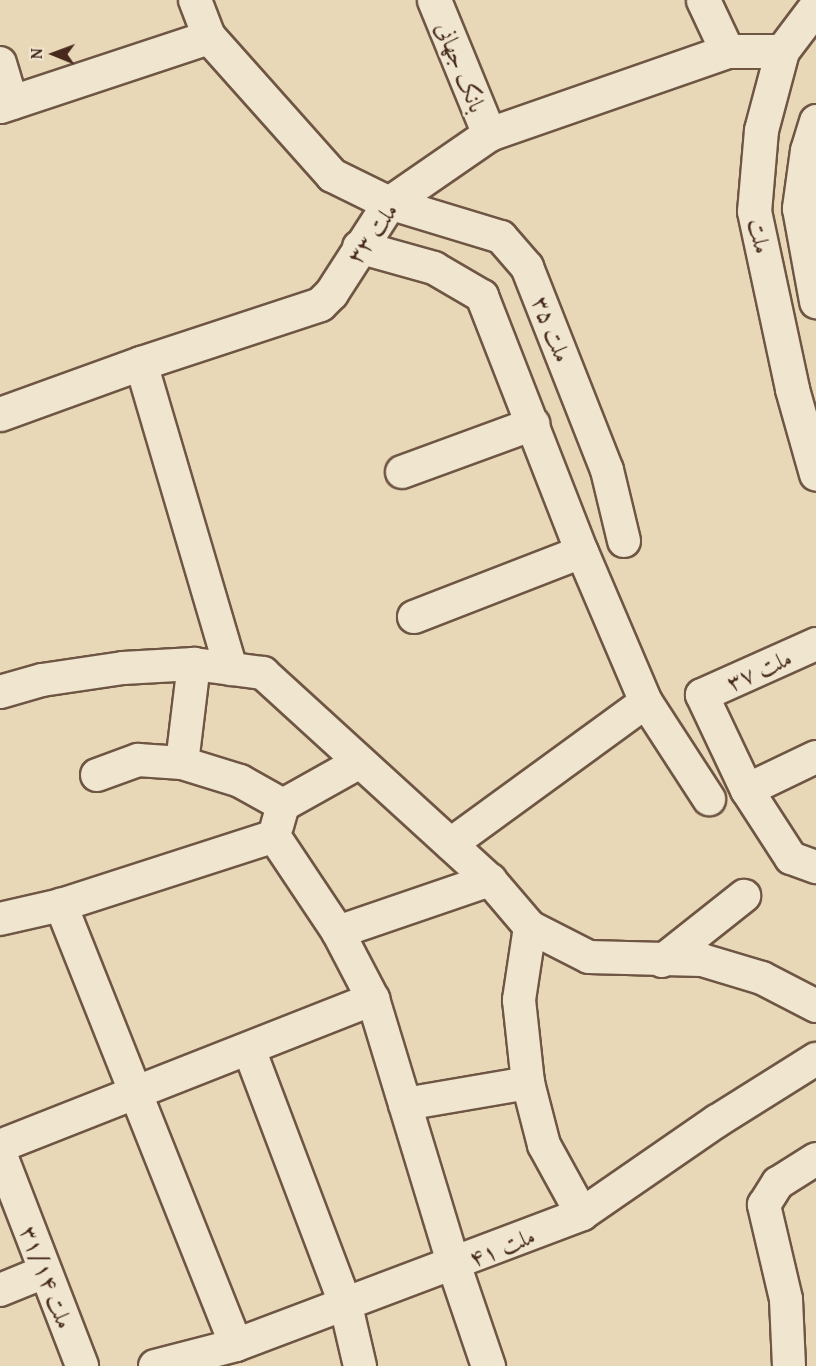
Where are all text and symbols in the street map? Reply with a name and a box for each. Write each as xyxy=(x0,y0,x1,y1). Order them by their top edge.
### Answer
street label: بانک جهانی xyxy=(430,17,492,117)
north arrow xyxy=(24,24,84,84)
text: N xyxy=(24,48,48,59)
street label: ملت ۳۳ xyxy=(340,197,404,269)
street label: ملت xyxy=(743,216,777,256)
street label: ملت ۳۵ xyxy=(526,292,578,366)
street label: ملت ۳۷ xyxy=(722,643,796,697)
street label: ملت ۳۱/۱۴ xyxy=(14,1221,80,1333)
street label: ملت ۴۱ xyxy=(465,1221,539,1273)

